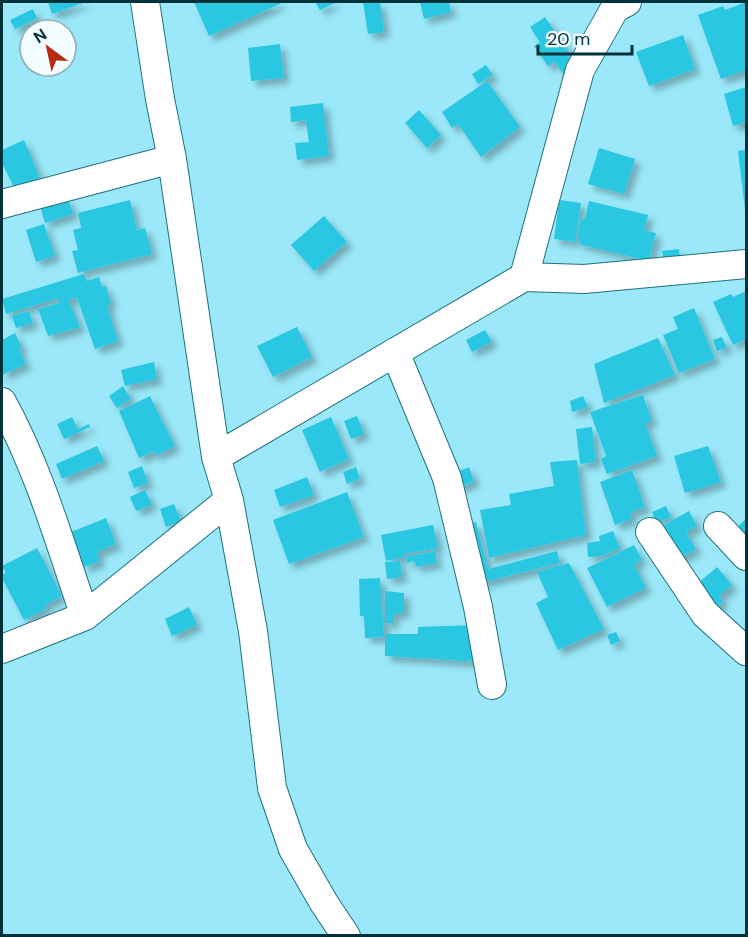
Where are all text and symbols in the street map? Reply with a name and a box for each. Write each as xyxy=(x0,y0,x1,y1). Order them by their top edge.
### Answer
north arrow xyxy=(18,18,78,78)
scale bar xyxy=(538,18,632,56)
text: N xyxy=(29,24,51,48)
text: 20 m xyxy=(547,27,590,51)

